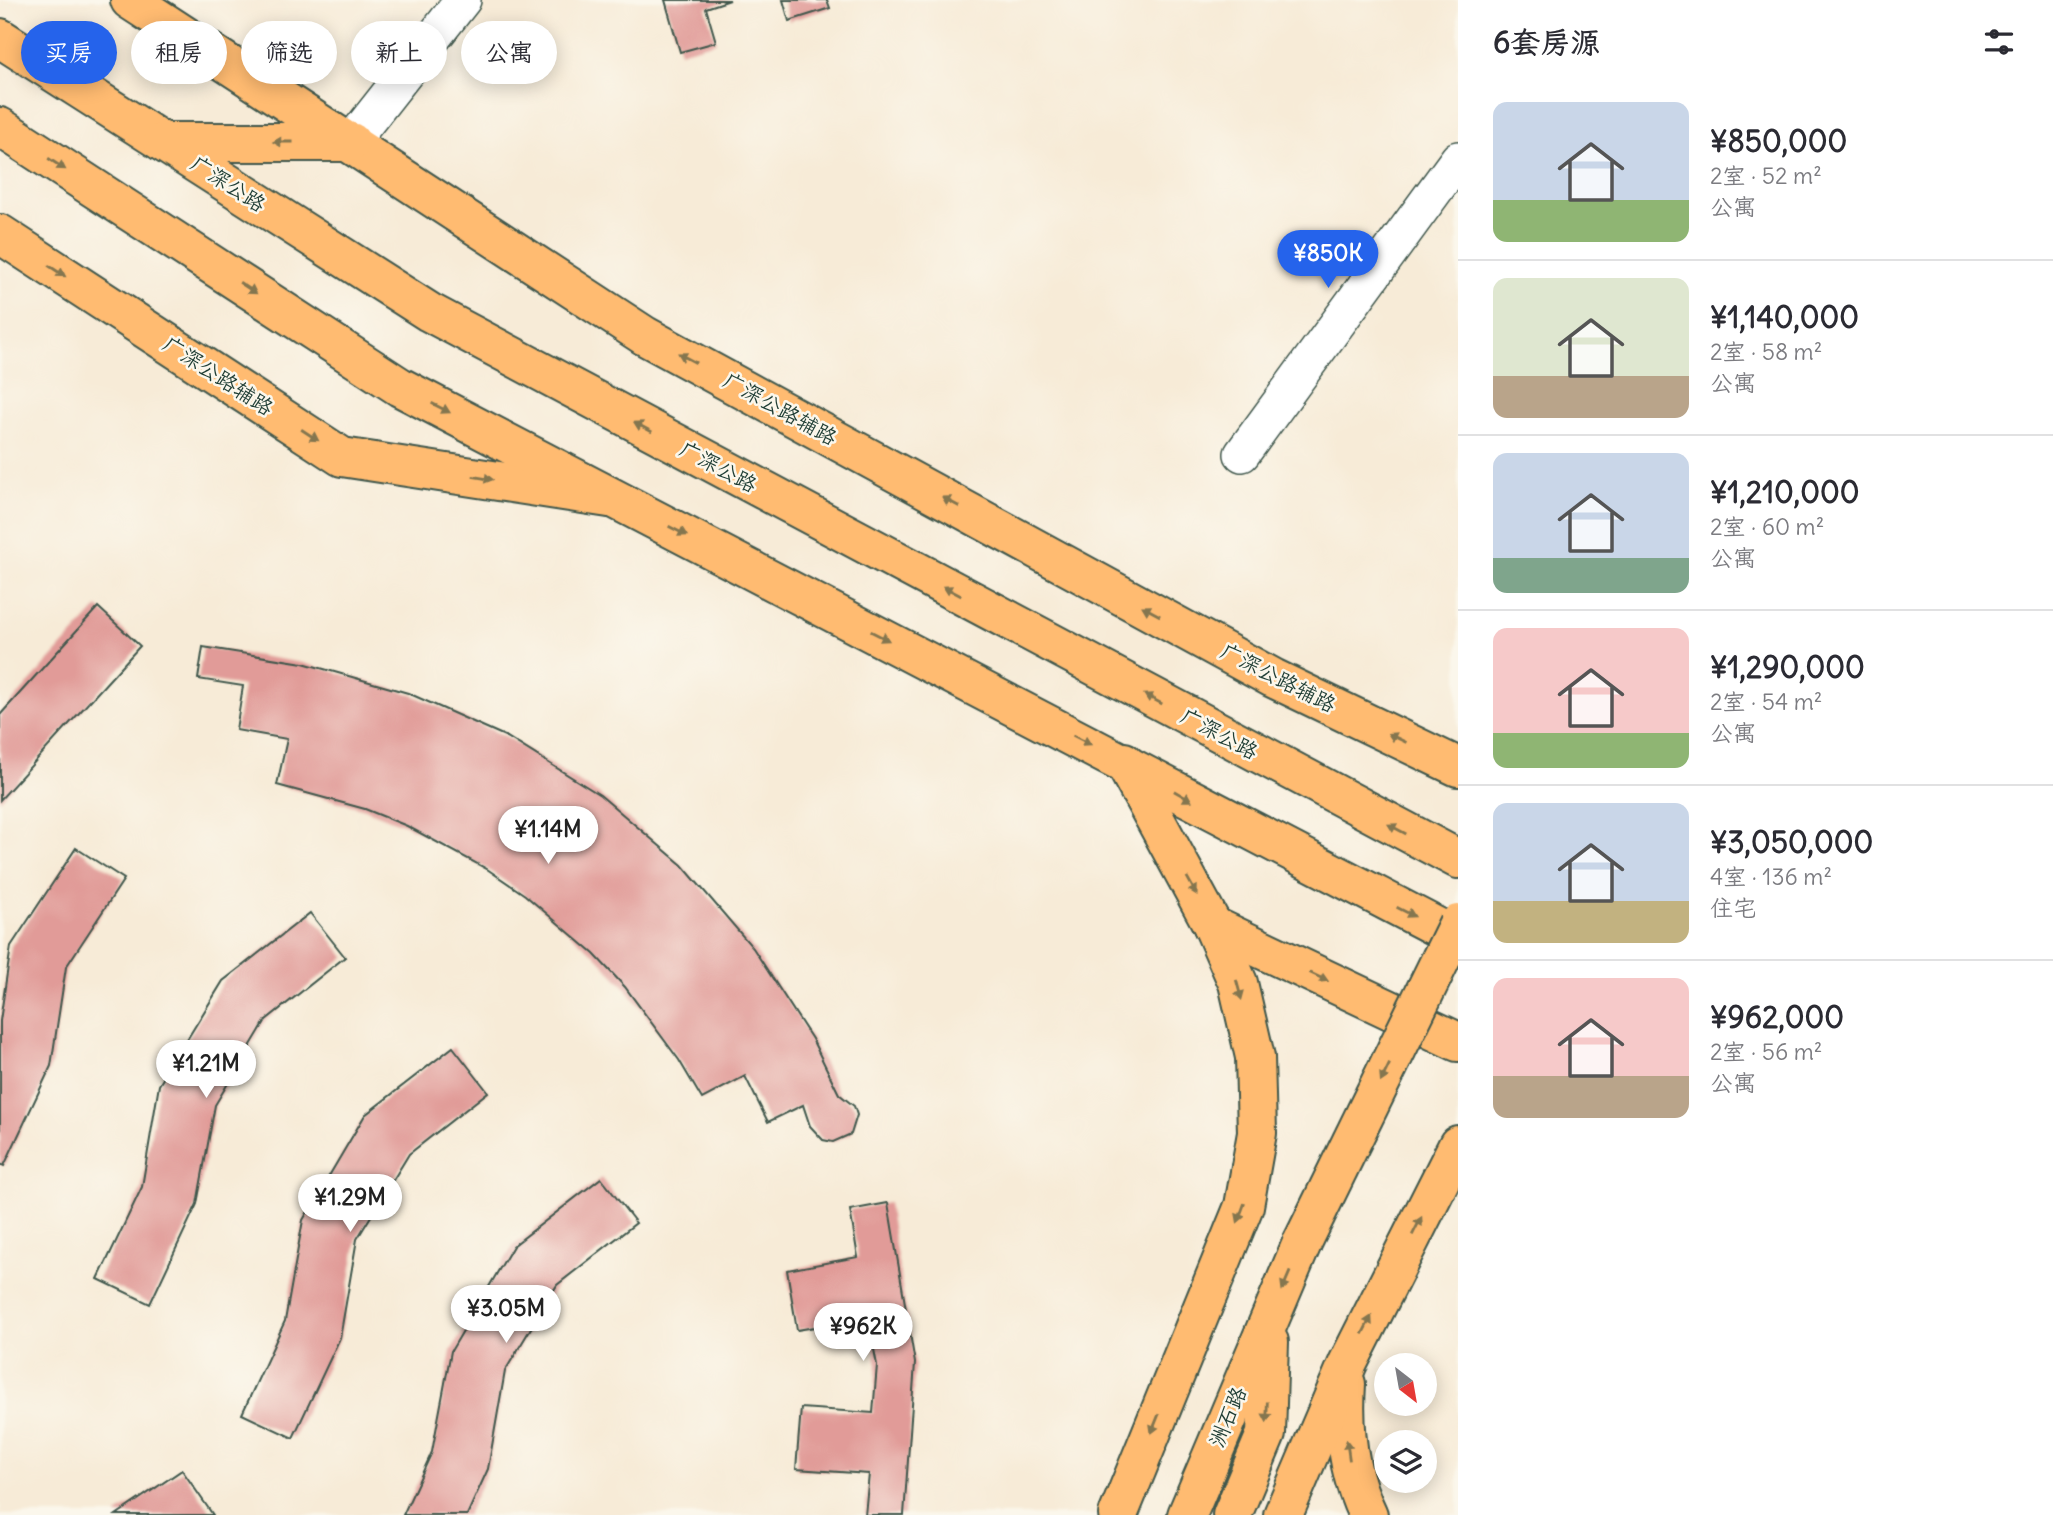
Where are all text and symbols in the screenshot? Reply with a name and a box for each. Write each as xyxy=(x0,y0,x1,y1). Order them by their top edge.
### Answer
chip: 买房 xyxy=(21,21,117,84)
chip: 租房 xyxy=(131,21,227,84)
chip: 筛选 xyxy=(241,21,337,84)
chip: 新上 xyxy=(351,21,447,84)
chip: 公寓 xyxy=(461,21,557,84)
text: 6套房源 xyxy=(1493,23,1600,61)
icon: filters xyxy=(1980,23,2018,61)
text: ¥850,000 xyxy=(1710,122,1847,160)
icon: home xyxy=(1549,130,1633,214)
one-way arrow xyxy=(272,136,294,148)
street label: 广深公路 xyxy=(186,149,271,218)
one-way arrow xyxy=(48,158,67,171)
text: 2室 · 52 m² xyxy=(1710,161,1822,190)
text: 公寓 xyxy=(1710,192,1756,221)
pin: ¥850K xyxy=(1279,230,1377,290)
text: ¥850K xyxy=(1293,238,1363,267)
one-way arrow xyxy=(48,265,67,278)
one-way arrow xyxy=(239,281,257,295)
text: ¥1,140,000 xyxy=(1710,298,1859,336)
icon: home xyxy=(1549,306,1633,390)
street label: 广深公路辅路 xyxy=(158,330,278,421)
text: 2室 · 58 m² xyxy=(1710,337,1822,366)
one-way arrow xyxy=(677,352,696,364)
street label: 广深公路辅路 xyxy=(719,366,842,451)
text: 公寓 xyxy=(1710,368,1756,397)
one-way arrow xyxy=(431,402,451,414)
one-way arrow xyxy=(633,421,653,433)
one-way arrow xyxy=(300,429,319,442)
street label: 广深公路 xyxy=(675,435,762,498)
one-way arrow xyxy=(472,473,494,484)
text: ¥1,210,000 xyxy=(1710,473,1859,511)
icon: home xyxy=(1549,481,1633,565)
one-way arrow xyxy=(941,496,961,508)
text: 2室 · 60 m² xyxy=(1710,512,1824,541)
one-way arrow xyxy=(668,525,688,537)
text: 公寓 xyxy=(1710,543,1756,572)
one-way arrow xyxy=(942,586,962,597)
one-way arrow xyxy=(1141,605,1161,617)
one-way arrow xyxy=(870,630,890,641)
street label: 广深公路辅路 xyxy=(1216,637,1340,718)
text: ¥1,290,000 xyxy=(1710,648,1865,686)
icon: home xyxy=(1549,656,1633,740)
text: 2室 · 54 m² xyxy=(1710,687,1822,716)
one-way arrow xyxy=(1143,693,1163,704)
street label: 广深公路 xyxy=(1176,702,1263,765)
text: 公寓 xyxy=(1710,718,1756,747)
one-way arrow xyxy=(1387,732,1407,743)
one-way arrow xyxy=(1072,735,1092,746)
one-way arrow xyxy=(1173,790,1192,802)
pin: ¥1.14M xyxy=(491,806,605,866)
text: ¥1.14M xyxy=(514,814,582,843)
one-way arrow xyxy=(1387,823,1407,835)
text: ¥3,050,000 xyxy=(1710,823,1873,861)
icon: home xyxy=(1549,831,1633,915)
text: 4室 · 136 m² xyxy=(1710,862,1832,891)
one-way arrow xyxy=(1186,876,1197,896)
text: 住宅 xyxy=(1710,893,1756,922)
one-way arrow xyxy=(1396,906,1416,917)
one-way arrow xyxy=(1309,971,1329,982)
one-way arrow xyxy=(1234,979,1245,1001)
text: ¥962,000 xyxy=(1710,998,1844,1036)
icon: home xyxy=(1549,1006,1633,1090)
text: 2室 · 56 m² xyxy=(1710,1037,1822,1066)
pin: ¥1.21M xyxy=(149,1040,263,1100)
text: ¥1.21M xyxy=(172,1048,240,1077)
one-way arrow xyxy=(1379,1063,1390,1083)
text: 公寓 xyxy=(1710,1068,1756,1097)
pin: ¥1.29M xyxy=(293,1174,407,1234)
text: ¥1.29M xyxy=(314,1182,386,1211)
one-way arrow xyxy=(1235,1203,1246,1224)
one-way arrow xyxy=(1411,1216,1423,1236)
one-way arrow xyxy=(1280,1271,1291,1292)
pin: ¥3.05M xyxy=(449,1286,563,1345)
text: ¥3.05M xyxy=(467,1293,545,1322)
pin: ¥962K xyxy=(814,1304,912,1363)
text: ¥962K xyxy=(830,1311,896,1340)
one-way arrow xyxy=(1361,1315,1372,1335)
north arrow xyxy=(1374,1353,1437,1416)
map controls xyxy=(1374,1353,1437,1493)
street label: 洲石路 xyxy=(1203,1383,1252,1451)
one-way arrow xyxy=(1261,1401,1272,1423)
one-way arrow xyxy=(1150,1414,1161,1435)
button: layers xyxy=(1374,1430,1437,1493)
one-way arrow xyxy=(1343,1439,1354,1461)

